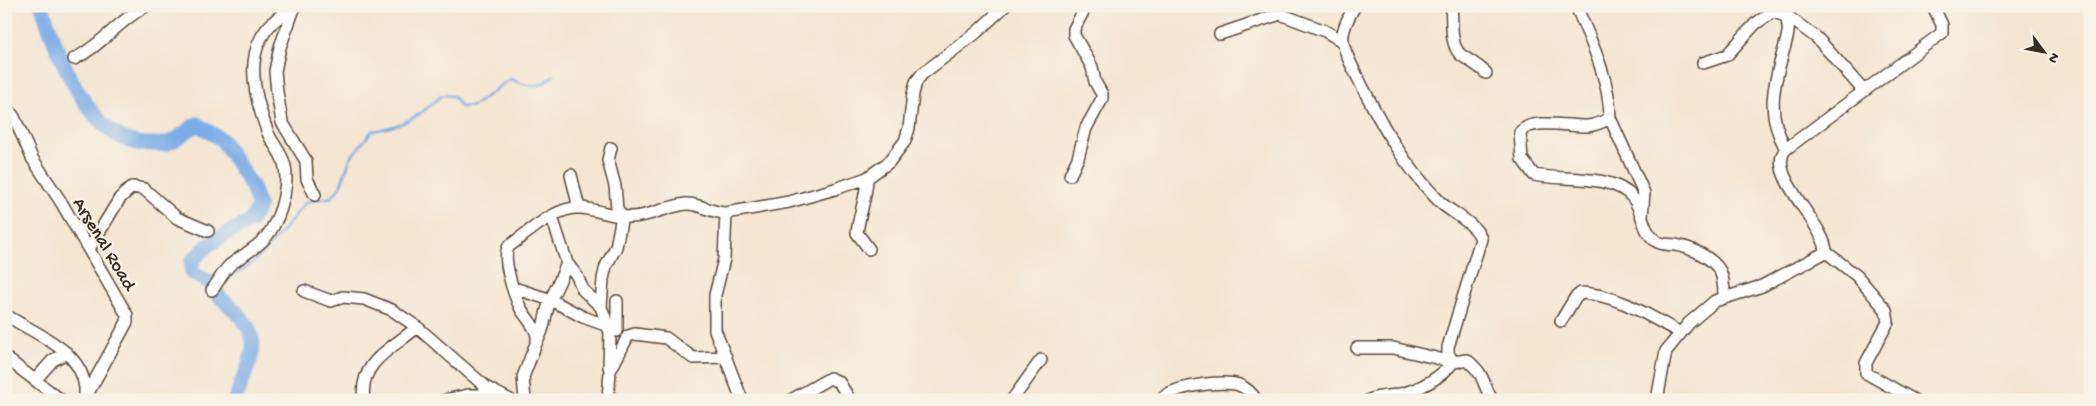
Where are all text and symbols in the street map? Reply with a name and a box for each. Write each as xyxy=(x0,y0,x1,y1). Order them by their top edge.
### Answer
north arrow xyxy=(2018,28,2068,78)
text: N xyxy=(2043,49,2063,66)
street label: Arsenal Road xyxy=(66,194,141,297)

